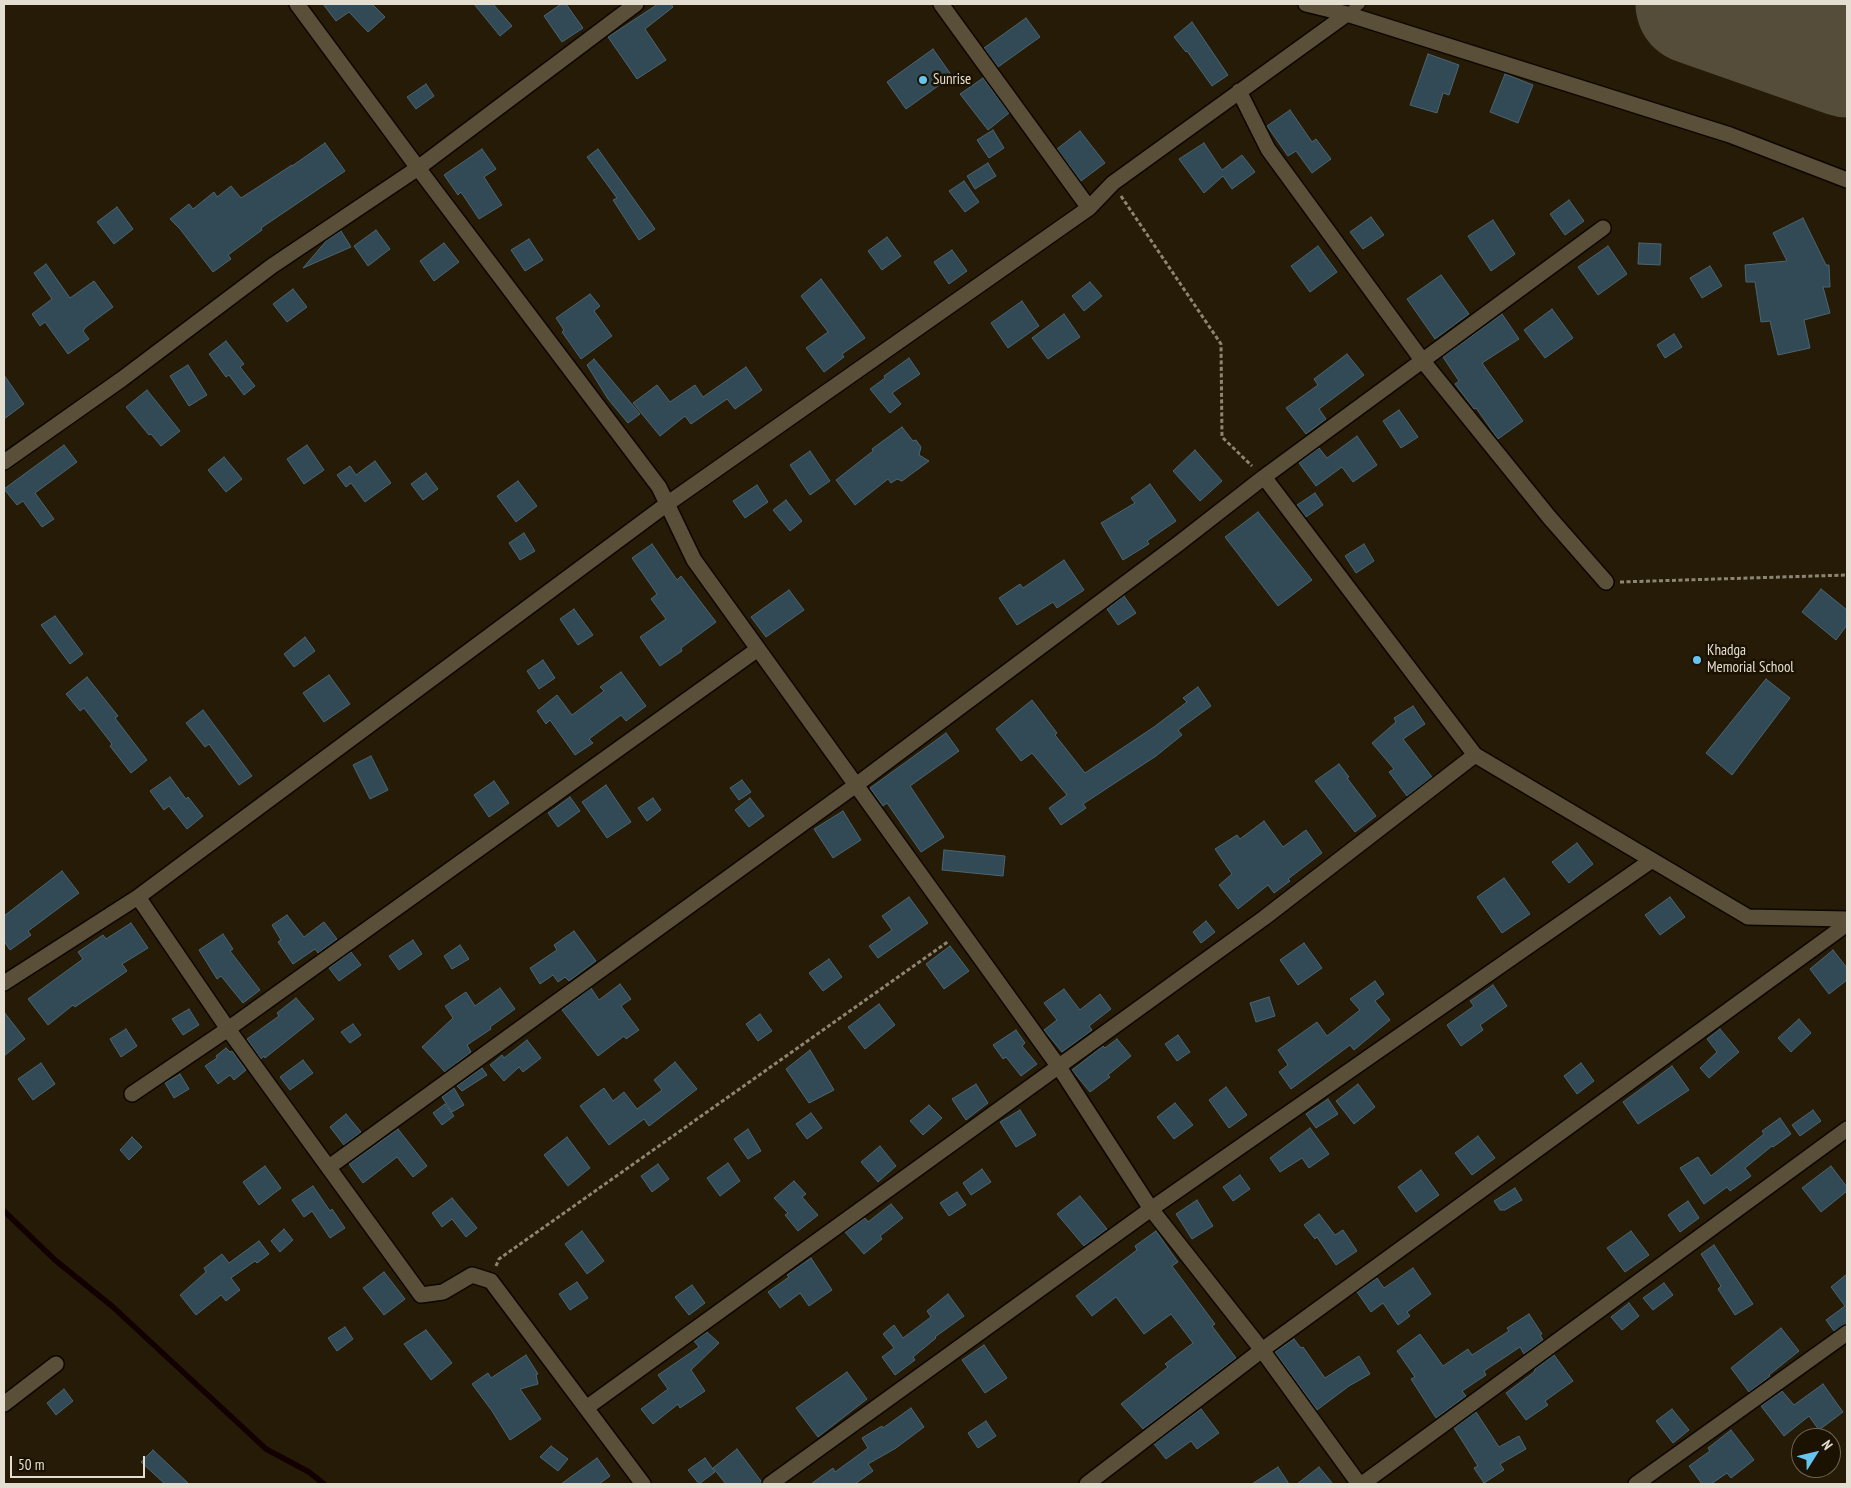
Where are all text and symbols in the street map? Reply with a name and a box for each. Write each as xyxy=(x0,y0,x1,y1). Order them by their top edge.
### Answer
place label: Sunrise xyxy=(933,71,971,89)
marker: Sunrise xyxy=(917,74,929,86)
place label: Khadga Memorial School xyxy=(1707,642,1794,677)
marker: Khadga Memorial School xyxy=(1691,654,1703,666)
north arrow xyxy=(1791,1428,1841,1478)
text: N xyxy=(1818,1436,1837,1453)
scale bar xyxy=(12,1446,148,1478)
text: 50 m xyxy=(18,1455,44,1474)

